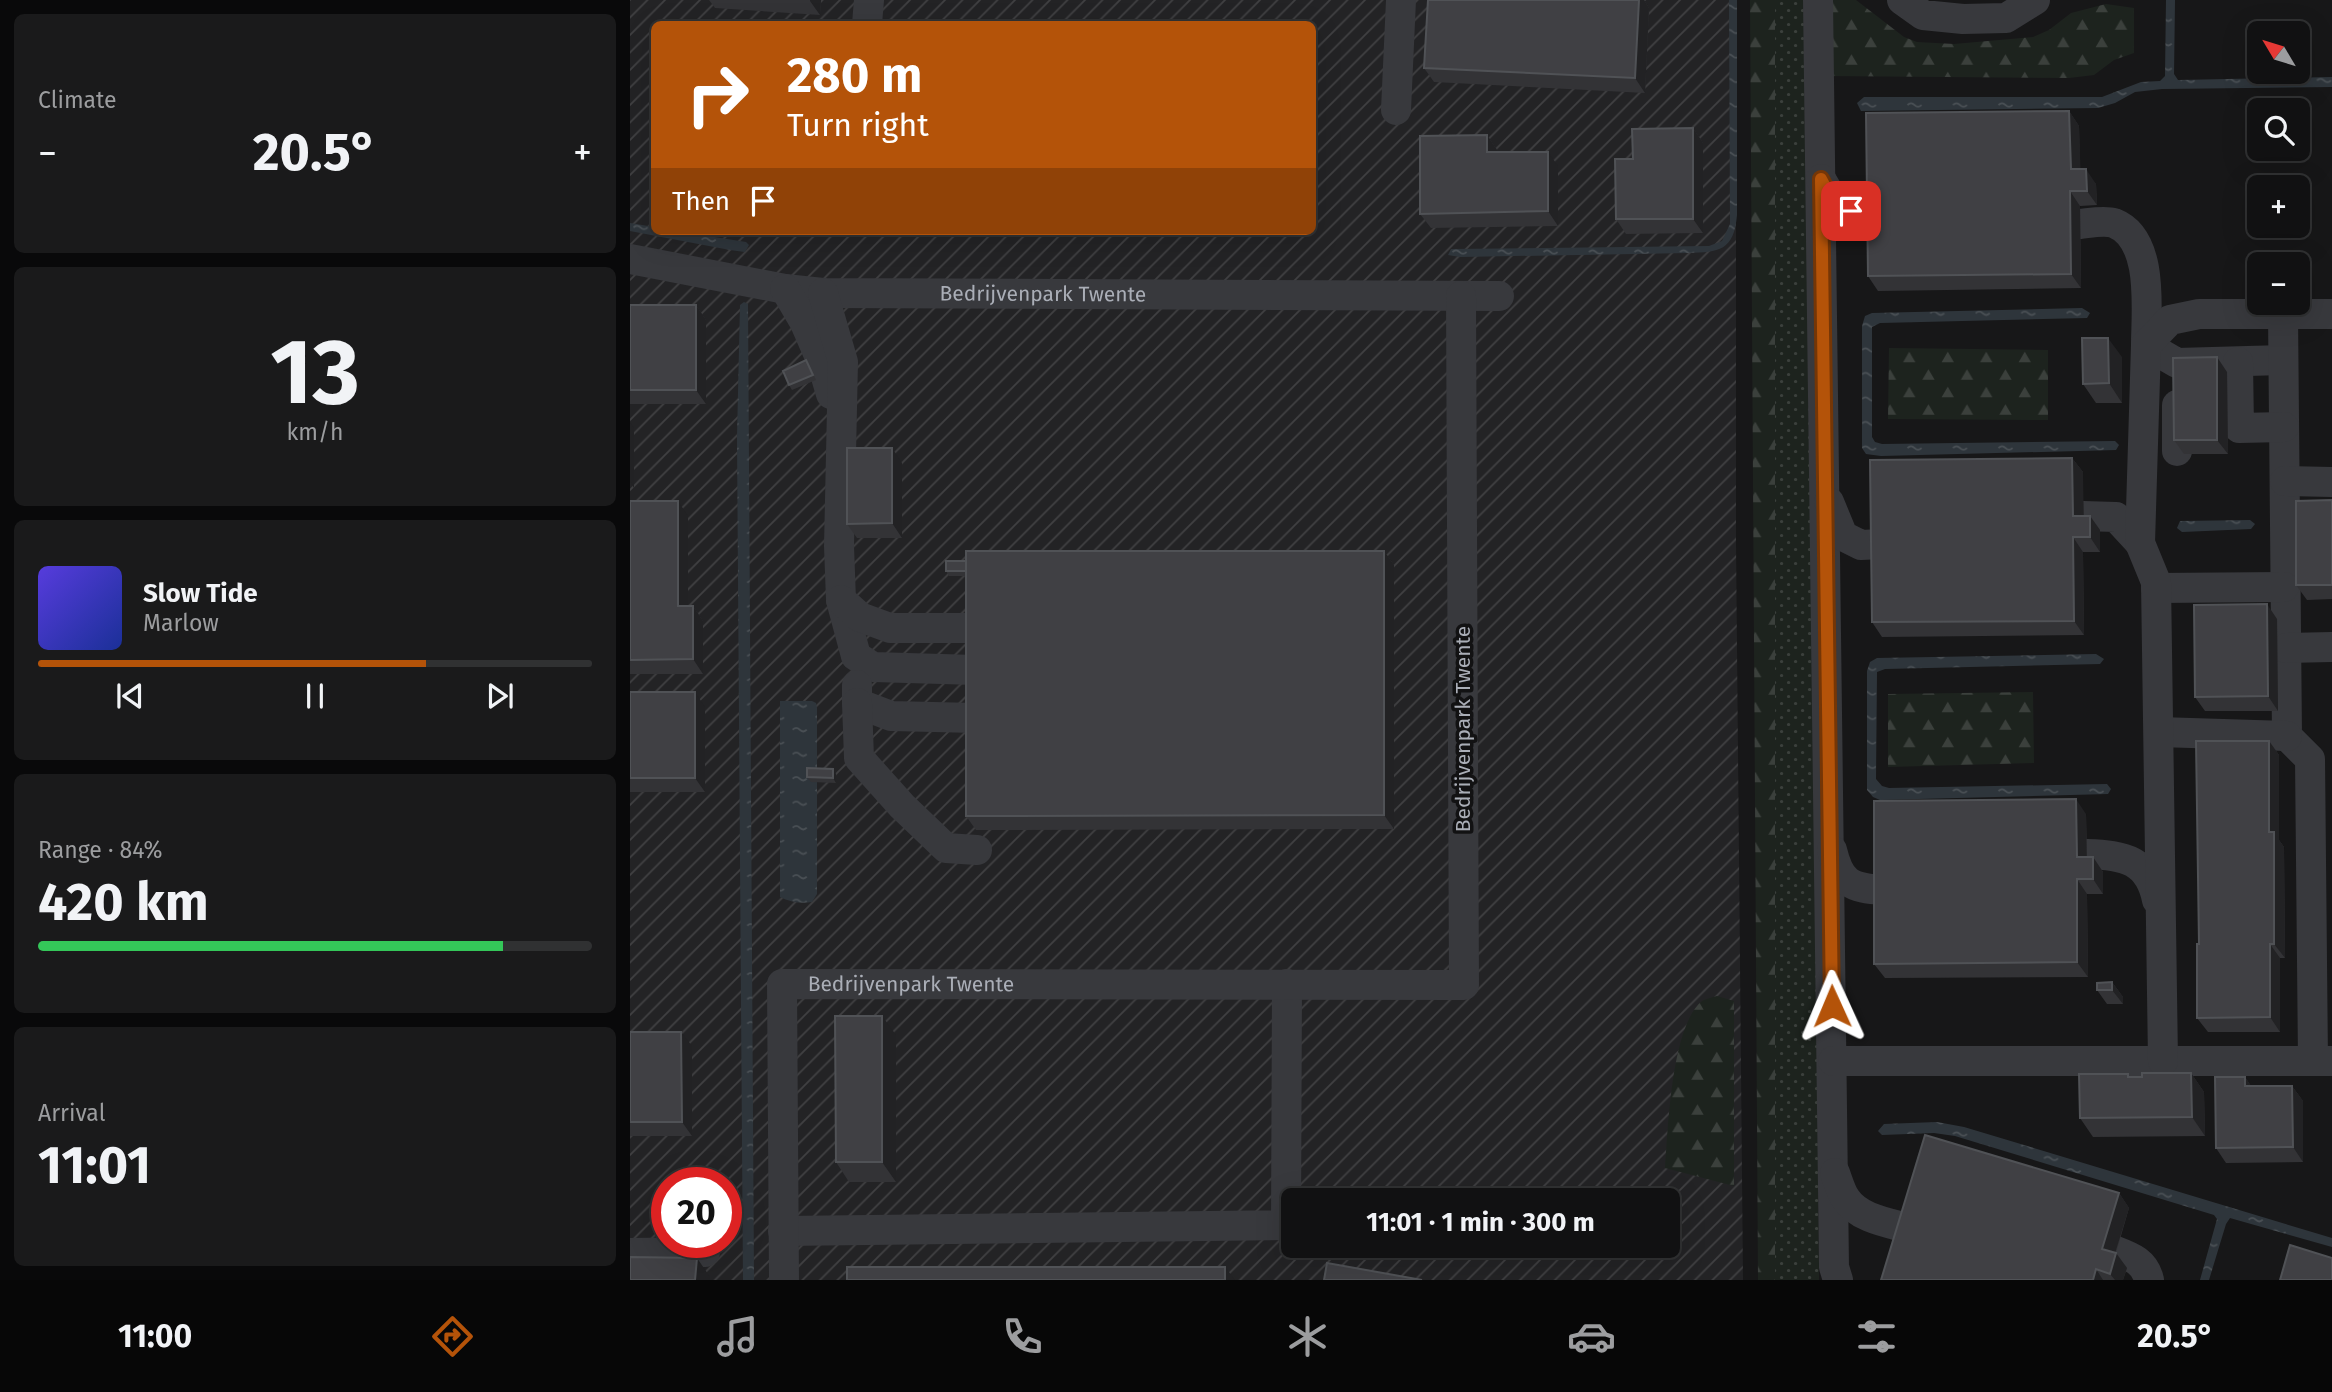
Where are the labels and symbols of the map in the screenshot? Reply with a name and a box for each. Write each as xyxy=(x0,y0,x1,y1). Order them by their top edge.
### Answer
north arrow xyxy=(2247,21,2310,84)
pin xyxy=(1821,181,1881,241)
street label: Bedrijvenpark Twente xyxy=(940,281,1146,307)
street label: Bedrijvenpark Twente xyxy=(1450,626,1476,832)
position arrow xyxy=(1795,969,1869,1043)
street label: Bedrijvenpark Twente xyxy=(808,971,1014,997)
speed limit sign: 20 xyxy=(651,1167,742,1258)

